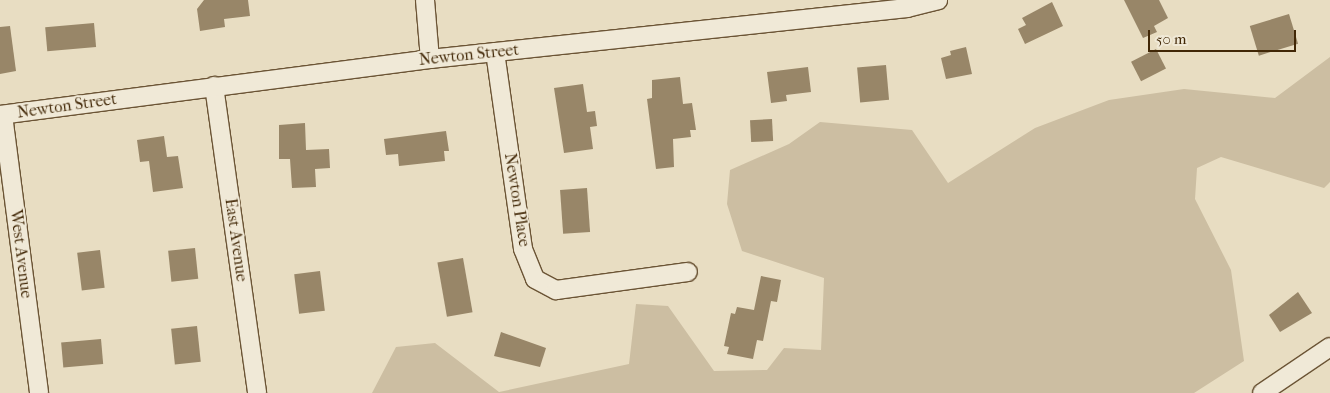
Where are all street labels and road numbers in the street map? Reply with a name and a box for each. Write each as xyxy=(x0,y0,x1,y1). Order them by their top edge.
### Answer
street label: Newton Street xyxy=(418,40,520,70)
street label: Newton Street xyxy=(16,90,118,122)
street label: Newton Place xyxy=(500,152,534,248)
street label: East Avenue xyxy=(221,197,251,283)
street label: West Avenue xyxy=(6,209,36,299)

